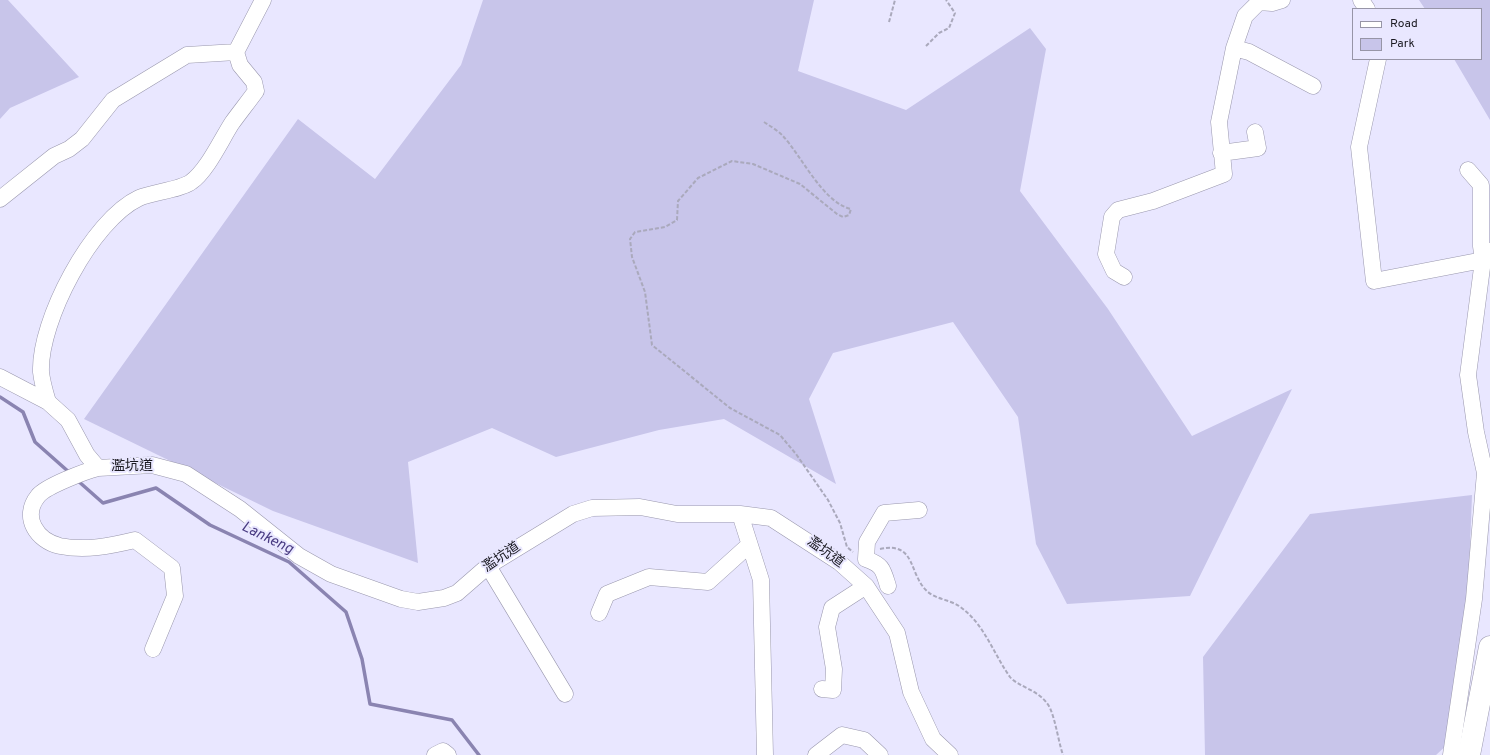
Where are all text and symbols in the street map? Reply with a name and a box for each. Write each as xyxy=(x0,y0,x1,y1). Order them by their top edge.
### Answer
legend xyxy=(1352,8,1482,60)
text: Road xyxy=(1390,16,1418,32)
text: Park xyxy=(1390,36,1415,52)
street label: 濫坑道 xyxy=(111,459,153,475)
water label: Lankeng xyxy=(238,519,296,559)
street label: 濫坑道 xyxy=(803,534,847,572)
street label: 濫坑道 xyxy=(480,539,524,577)

